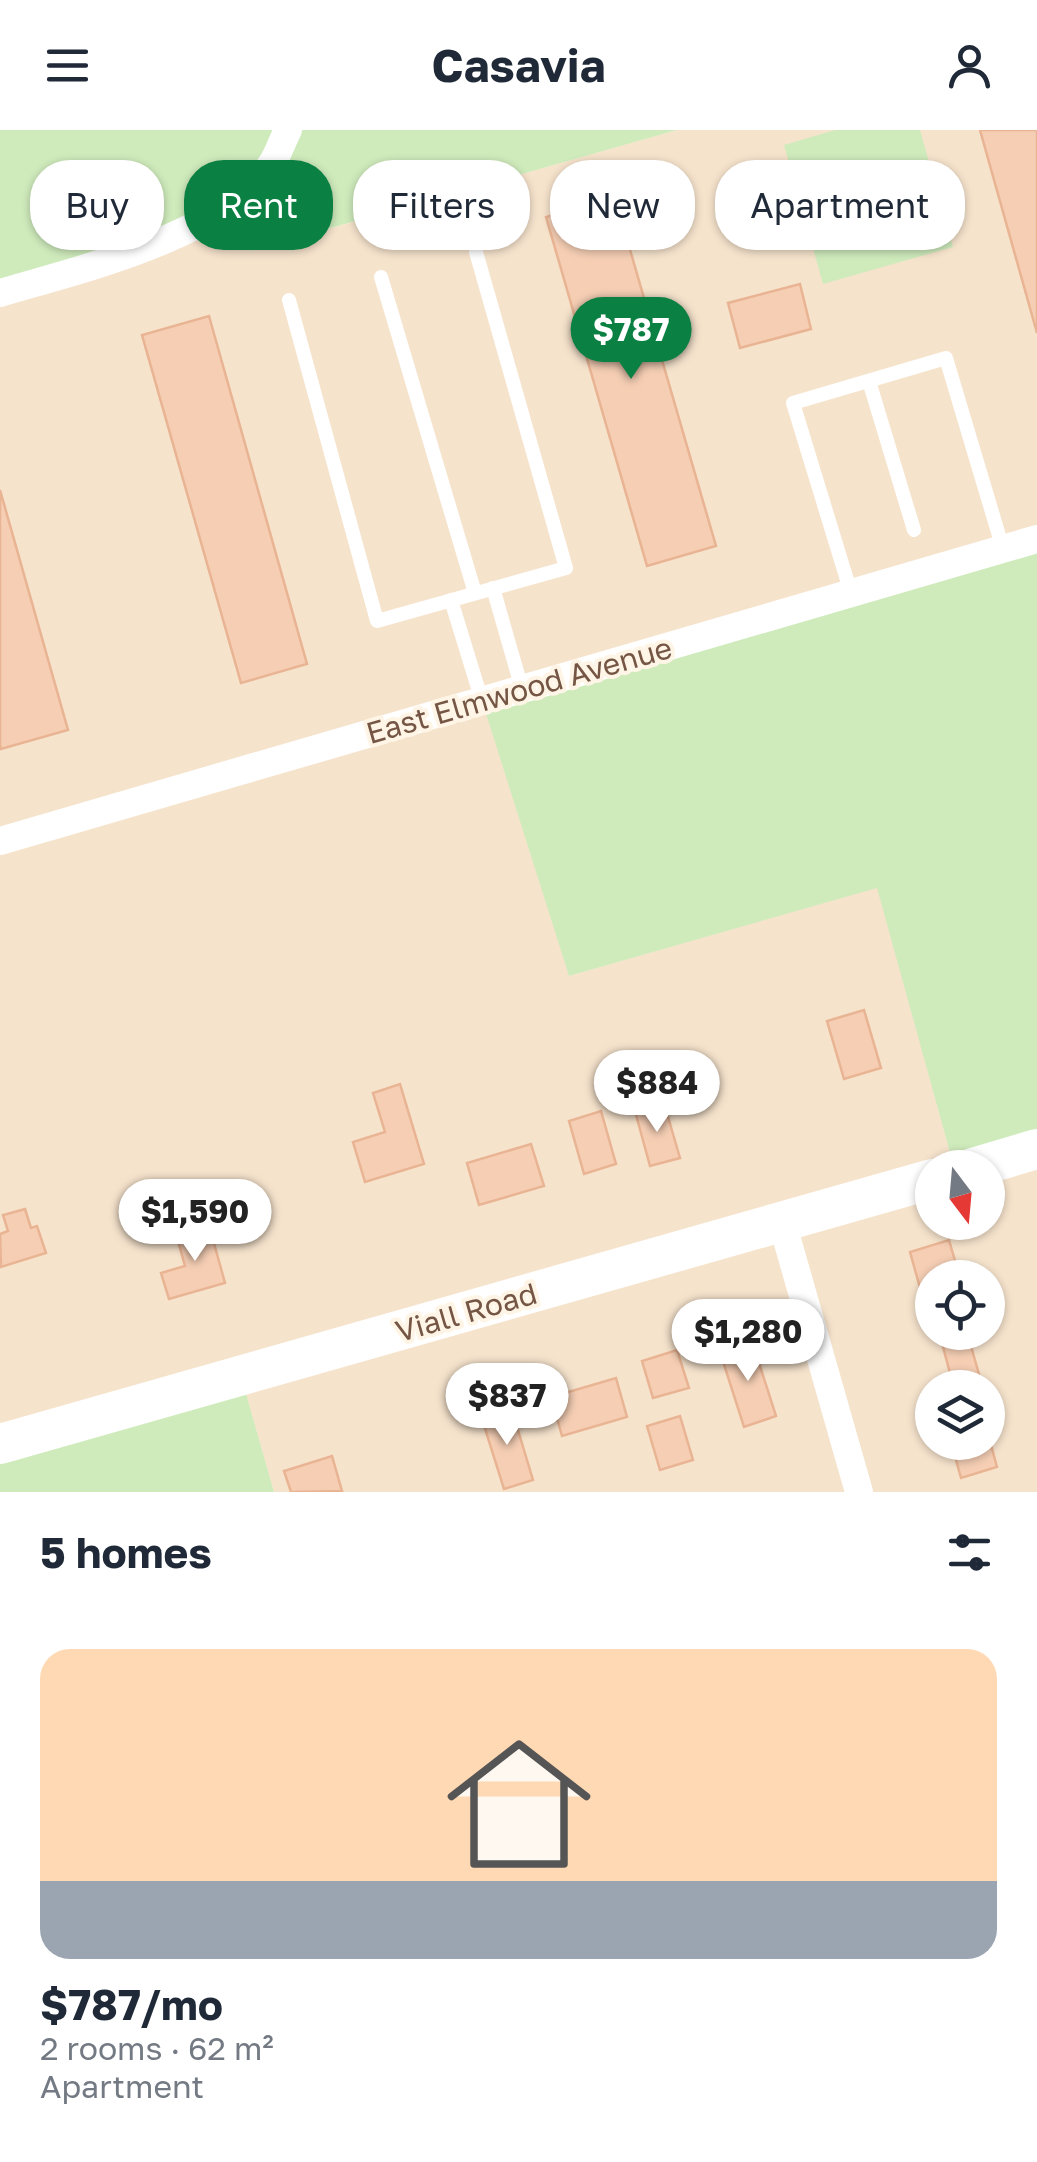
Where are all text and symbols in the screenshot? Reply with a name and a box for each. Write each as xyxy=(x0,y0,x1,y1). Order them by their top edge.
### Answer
icon: menu xyxy=(40,38,95,93)
text: Casavia xyxy=(431,38,606,92)
icon: person xyxy=(942,38,997,93)
chip: Buy xyxy=(30,160,164,250)
chip: Rent xyxy=(184,160,333,250)
chip: Filters xyxy=(353,160,530,250)
chip: New xyxy=(550,160,695,250)
chip: Apartment xyxy=(715,160,965,250)
pin: $787 xyxy=(572,297,690,382)
text: $787 xyxy=(593,310,669,348)
street label: East Elmwood Avenue xyxy=(362,629,676,751)
pin: $884 xyxy=(598,1050,716,1135)
text: $884 xyxy=(616,1063,698,1101)
north arrow xyxy=(915,1150,1005,1240)
map controls xyxy=(915,1150,1005,1460)
pin: $1,590 xyxy=(114,1179,276,1264)
text: $1,590 xyxy=(141,1192,249,1230)
button: locate xyxy=(915,1260,1005,1350)
street label: Viall Road xyxy=(391,1275,541,1349)
pin: $1,280 xyxy=(667,1299,829,1384)
text: $1,280 xyxy=(694,1312,802,1350)
pin: $837 xyxy=(448,1363,566,1448)
button: layers xyxy=(915,1370,1005,1460)
text: $837 xyxy=(468,1376,546,1414)
icon: filters xyxy=(942,1525,997,1580)
text: 5 homes xyxy=(40,1527,212,1577)
icon: home xyxy=(429,1714,609,1894)
text: $787/mo xyxy=(40,1979,223,2029)
text: 2 rooms · 62 m² xyxy=(40,2029,274,2067)
text: Apartment xyxy=(40,2067,204,2105)

